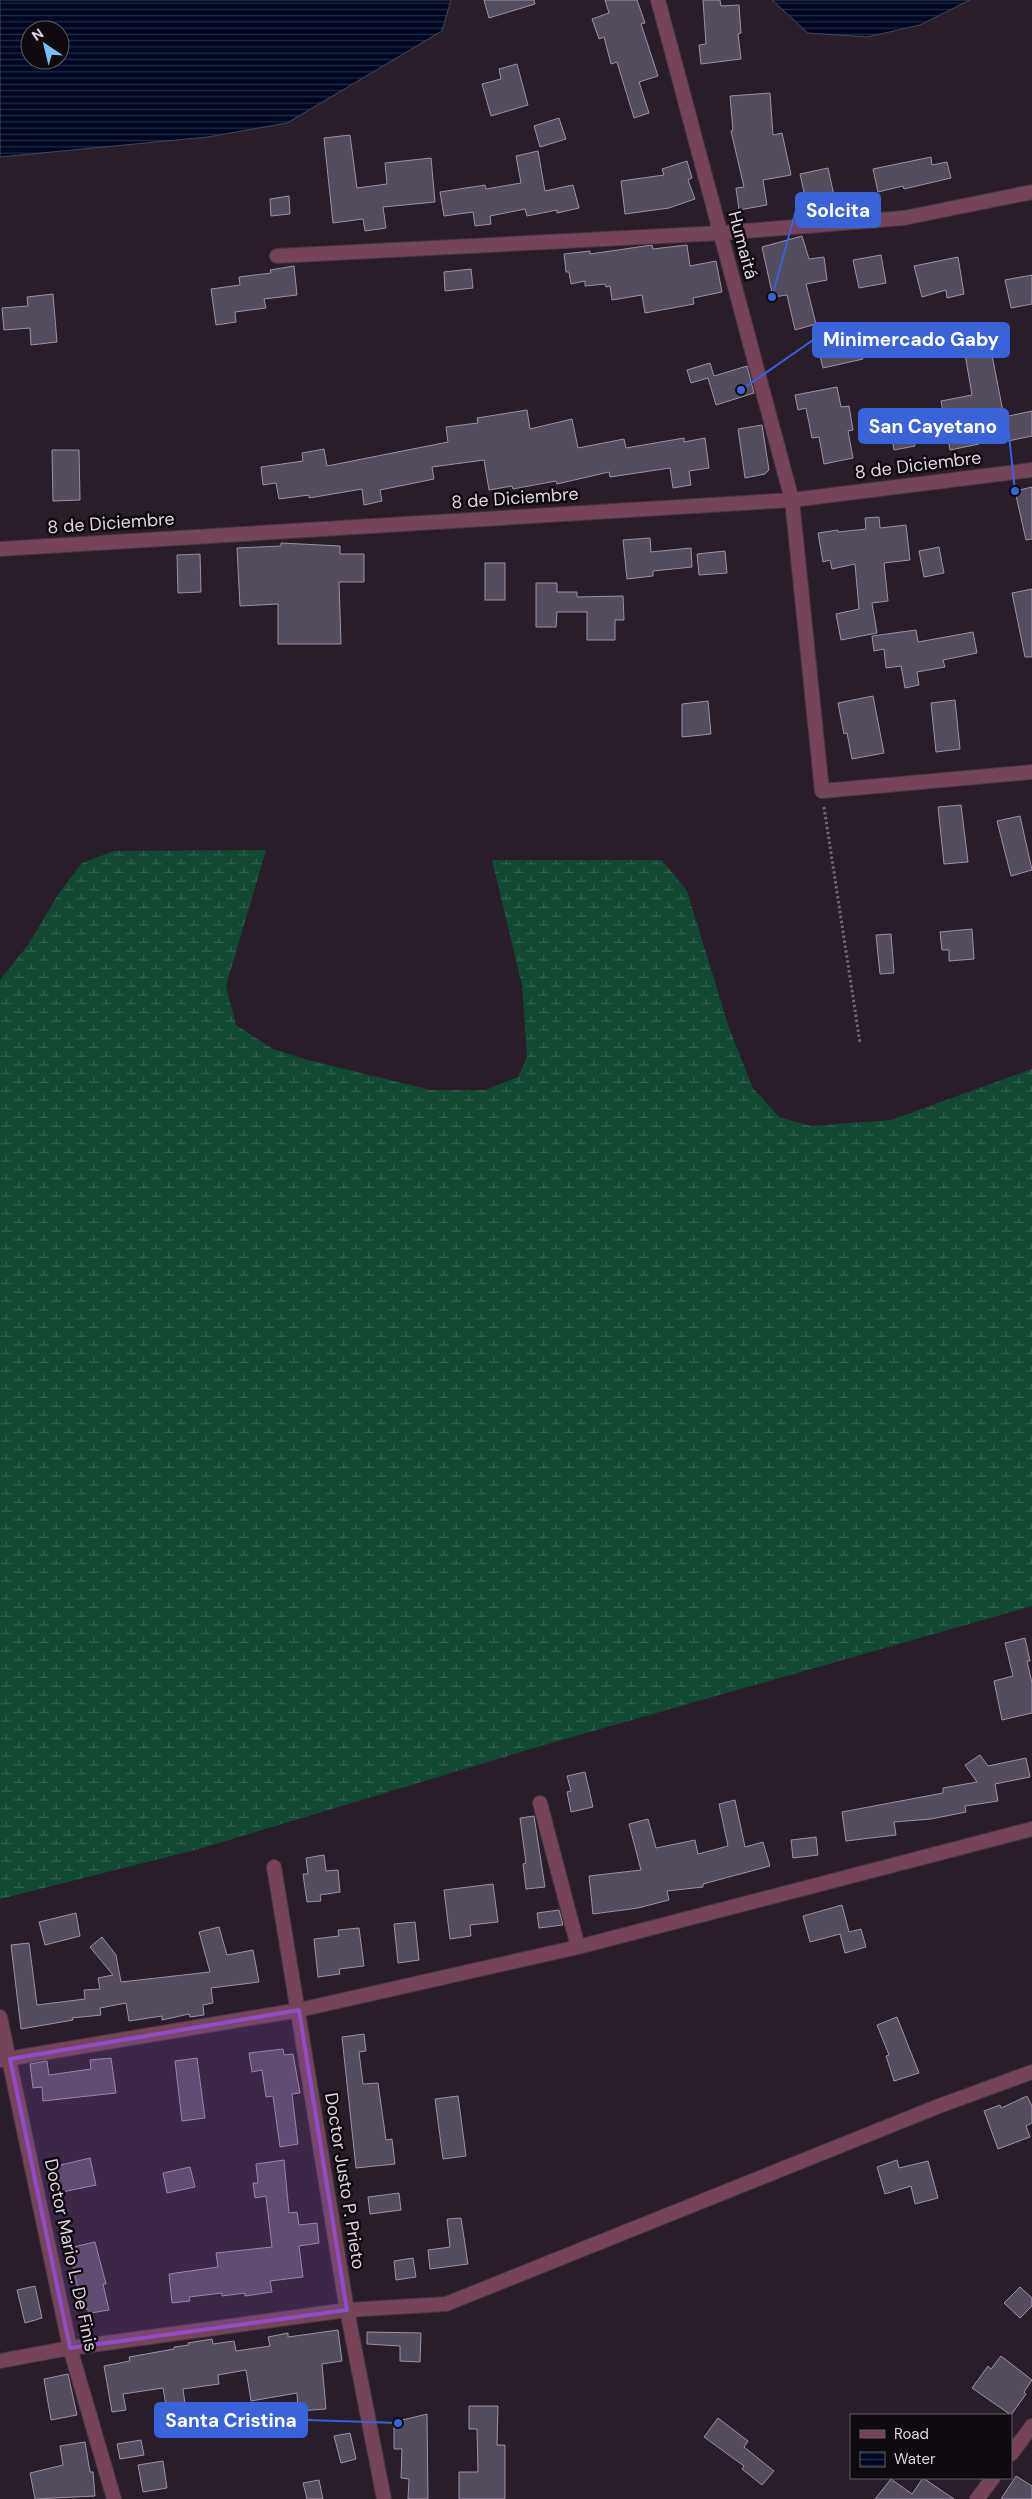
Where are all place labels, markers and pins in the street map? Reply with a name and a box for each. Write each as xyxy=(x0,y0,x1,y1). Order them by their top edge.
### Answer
callout: Solcita xyxy=(796,193,880,227)
callout: Minimercado Gaby xyxy=(813,323,1009,357)
callout: San Cayetano xyxy=(859,409,1008,443)
callout: Santa Cristina xyxy=(155,2403,307,2437)

